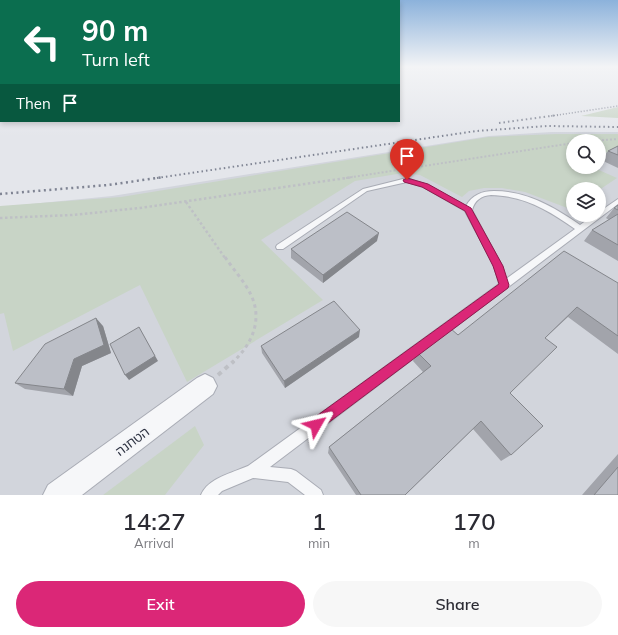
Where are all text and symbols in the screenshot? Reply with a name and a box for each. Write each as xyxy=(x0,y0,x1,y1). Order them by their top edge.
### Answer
text: 90 m xyxy=(82,13,148,48)
icon: left xyxy=(16,16,68,68)
text: Turn left xyxy=(82,48,150,71)
icon: arrive xyxy=(59,92,81,114)
text: Then xyxy=(16,94,51,113)
map controls xyxy=(566,134,606,222)
button: search xyxy=(566,134,606,174)
pin xyxy=(390,139,424,180)
icon: arrive xyxy=(396,145,418,167)
button: layers xyxy=(566,182,606,222)
position arrow xyxy=(295,404,337,446)
street label: הטחנה xyxy=(112,423,152,459)
text: 14:27 xyxy=(122,506,186,536)
text: 1 xyxy=(312,506,326,536)
text: 170 xyxy=(452,506,496,536)
text: Arrival xyxy=(134,535,174,551)
text: min xyxy=(308,535,330,551)
text: m xyxy=(468,535,480,551)
button: Exit xyxy=(16,581,305,627)
button: Share xyxy=(313,581,602,627)

